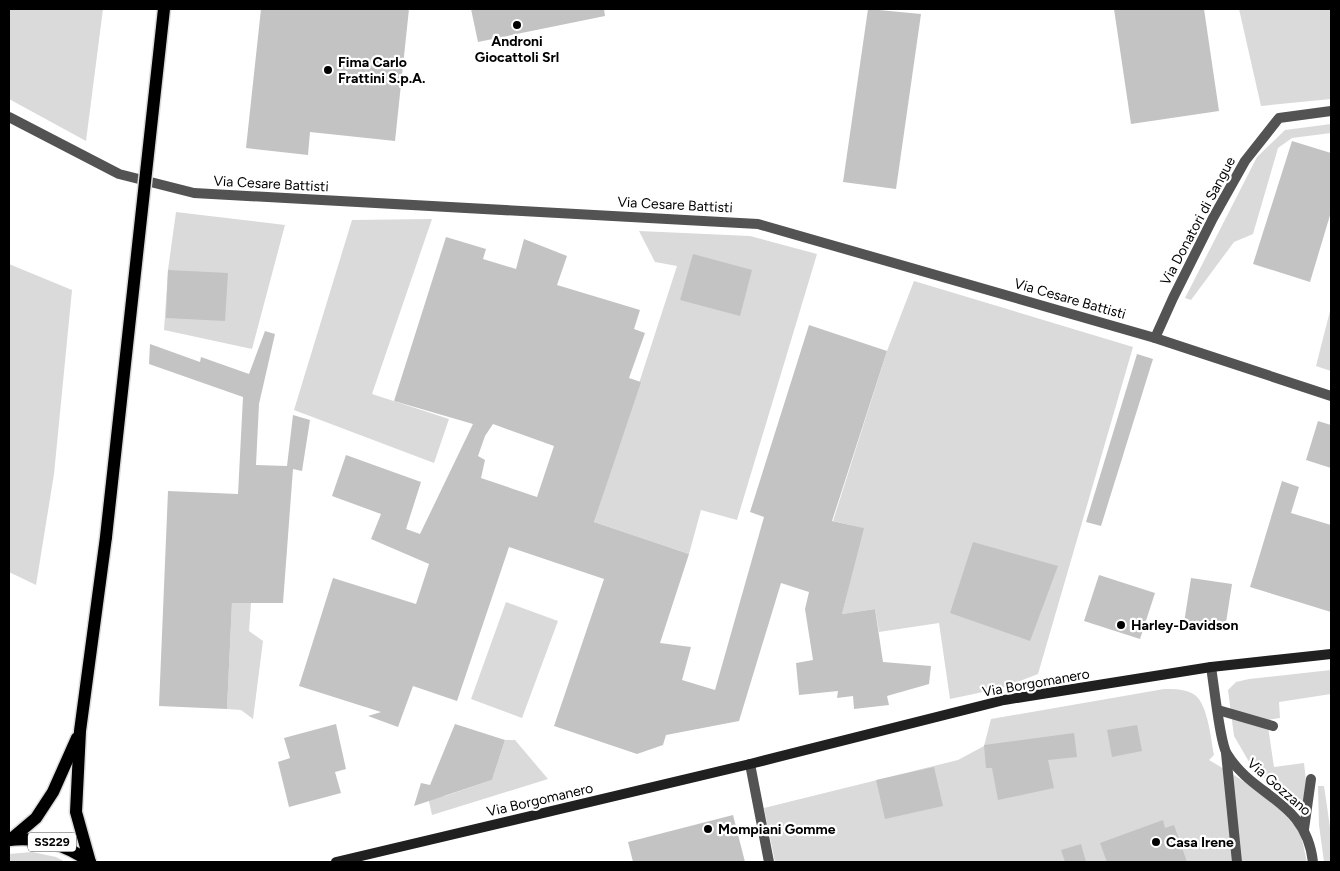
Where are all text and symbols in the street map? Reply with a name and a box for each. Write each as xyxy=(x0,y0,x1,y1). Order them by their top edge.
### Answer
marker: Androni Giocattoli Srl xyxy=(511,19,523,31)
place label: Androni Giocattoli Srl xyxy=(475,33,559,66)
place label: Fima Carlo Frattini S.p.A. xyxy=(338,54,426,87)
marker: Fima Carlo Frattini S.p.A. xyxy=(322,64,334,76)
street label: Via Donatori di Sangue xyxy=(1157,153,1239,288)
street label: Via Cesare Battisti xyxy=(213,172,329,196)
street label: Via Cesare Battisti xyxy=(617,193,733,217)
street label: Via Cesare Battisti xyxy=(1012,275,1128,323)
place label: Harley-Davidson xyxy=(1131,617,1238,634)
marker: Harley-Davidson xyxy=(1115,619,1127,631)
street label: Via Borgomanero xyxy=(981,665,1091,701)
street label: Via Gozzano xyxy=(1244,755,1314,819)
street label: Via Borgomanero xyxy=(485,779,595,821)
place label: Mompiani Gomme xyxy=(718,821,836,838)
marker: Mompiani Gomme xyxy=(702,823,714,835)
road number: SS229 xyxy=(28,832,76,852)
place label: Casa Irene xyxy=(1166,834,1234,851)
marker: Casa Irene xyxy=(1150,836,1162,848)

